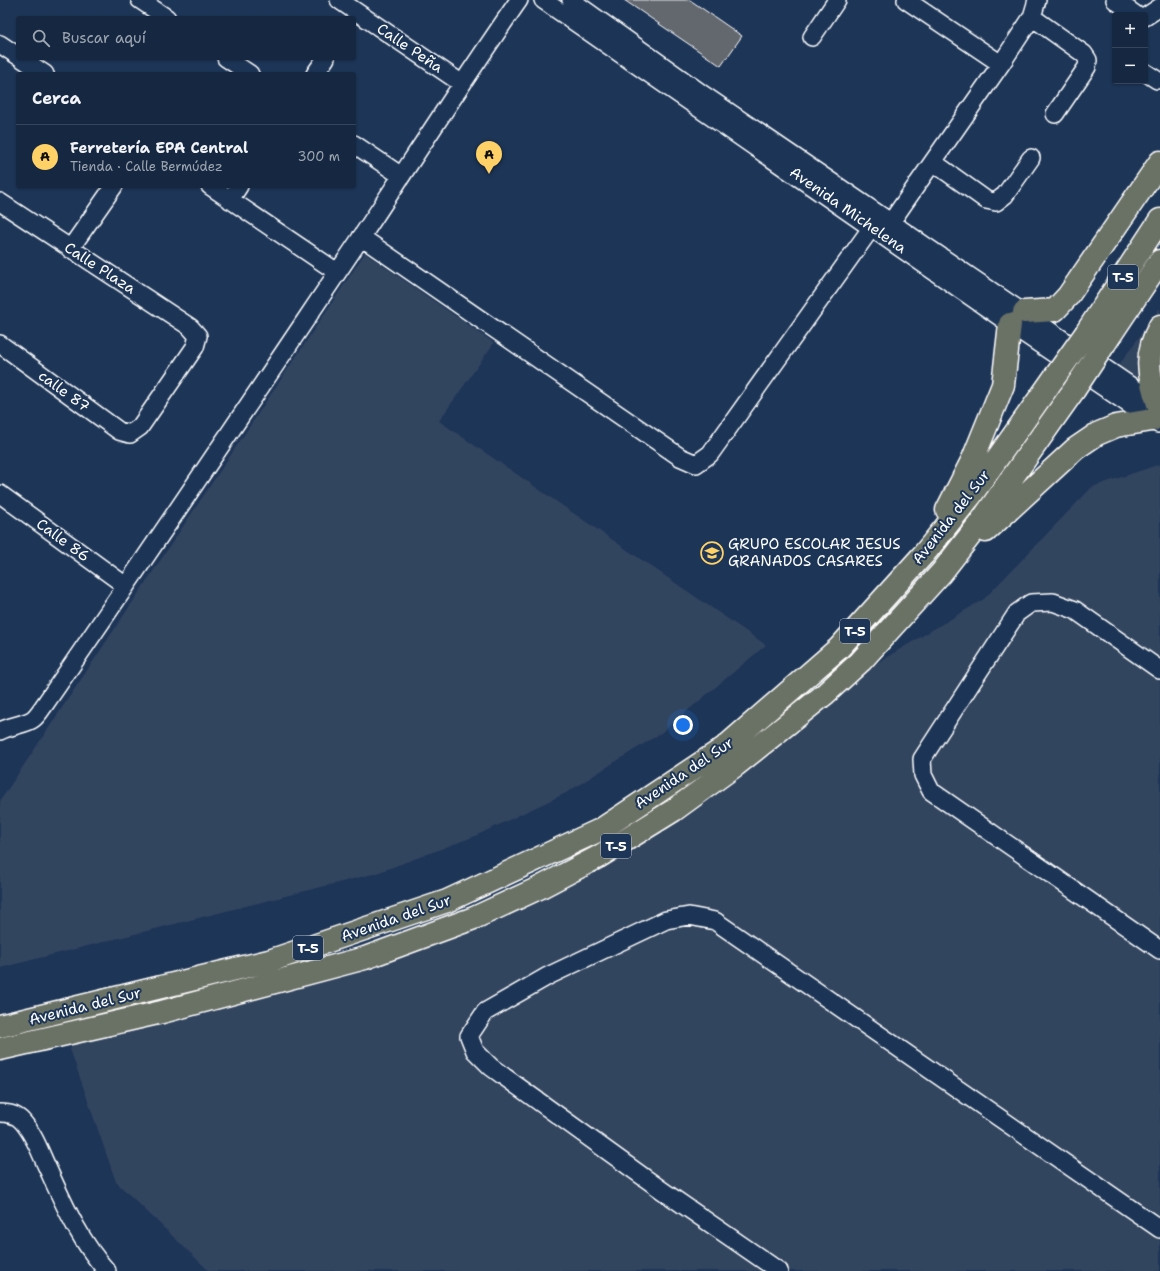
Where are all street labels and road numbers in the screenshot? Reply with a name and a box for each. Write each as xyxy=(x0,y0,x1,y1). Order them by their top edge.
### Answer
street label: Calle Peña xyxy=(373,19,448,78)
street label: Avenida Michelena xyxy=(786,162,911,258)
street label: Calle Plaza xyxy=(61,238,140,299)
road number: T-5 xyxy=(1108,265,1138,289)
street label: calle 87 xyxy=(34,366,94,416)
street label: Avenida del Sur xyxy=(908,466,994,568)
street label: Calle 86 xyxy=(32,514,94,566)
road number: T-5 xyxy=(840,619,870,643)
street label: Avenida del Sur xyxy=(631,733,737,813)
road number: T-5 xyxy=(601,834,631,858)
street label: Avenida del Sur xyxy=(338,890,454,946)
road number: T-5 xyxy=(293,936,323,960)
street label: Avenida del Sur xyxy=(27,982,143,1030)

